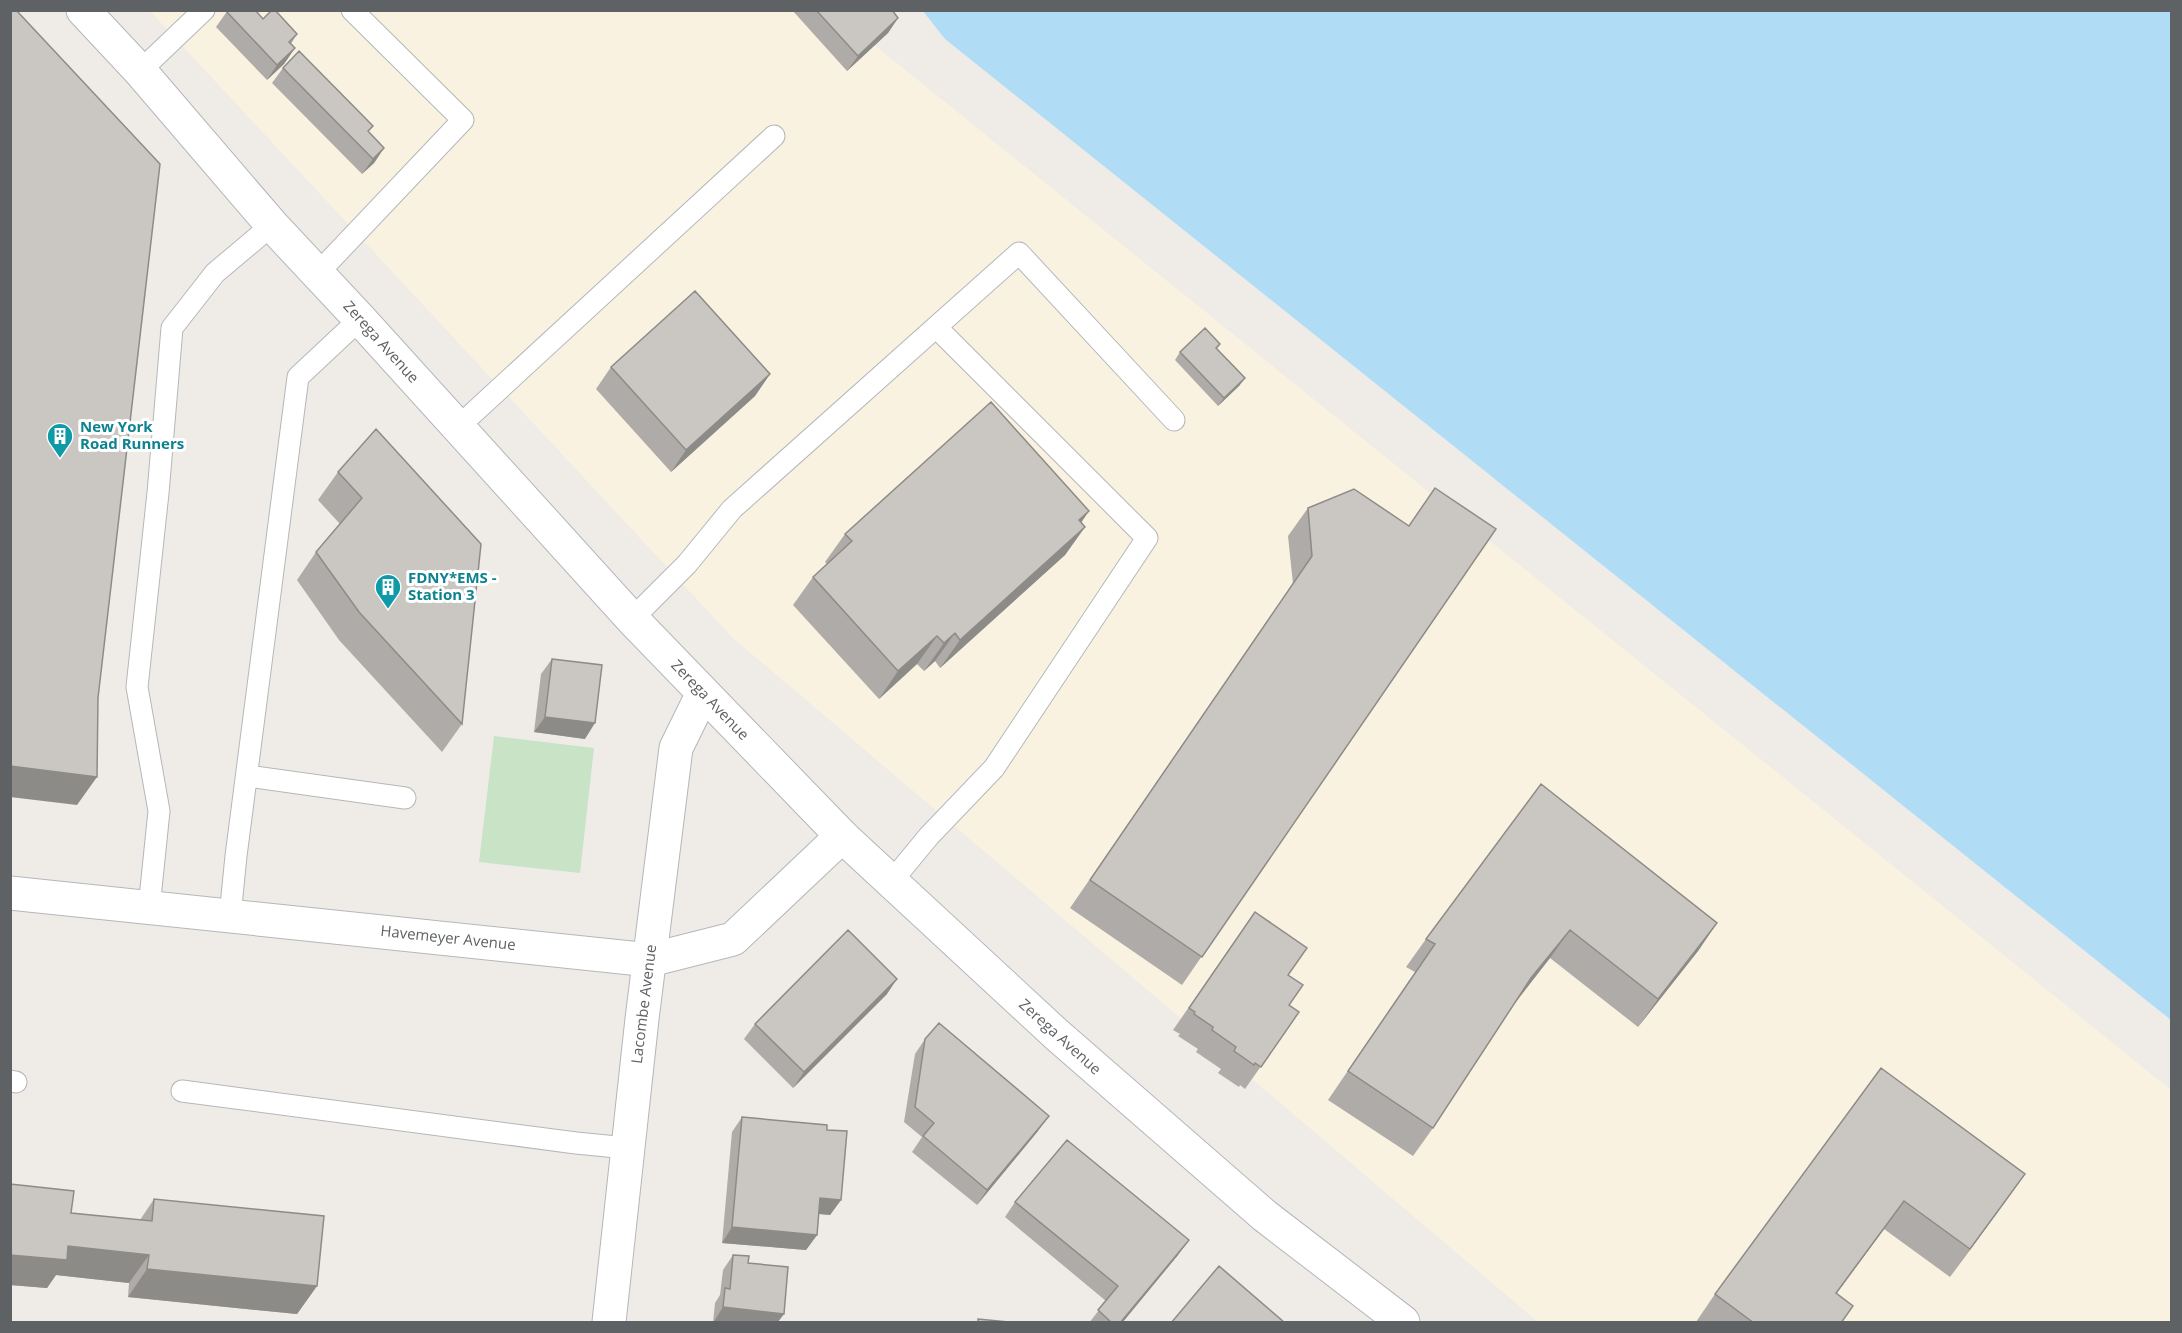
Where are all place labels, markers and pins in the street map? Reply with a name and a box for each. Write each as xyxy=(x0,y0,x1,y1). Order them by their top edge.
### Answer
place label: New York Road Runners xyxy=(80,416,184,453)
building icon: New York Road Runners xyxy=(45,421,75,459)
place label: FDNY*EMS - Station 3 xyxy=(408,567,497,604)
building icon: FDNY*EMS - Station 3 xyxy=(373,572,403,610)

